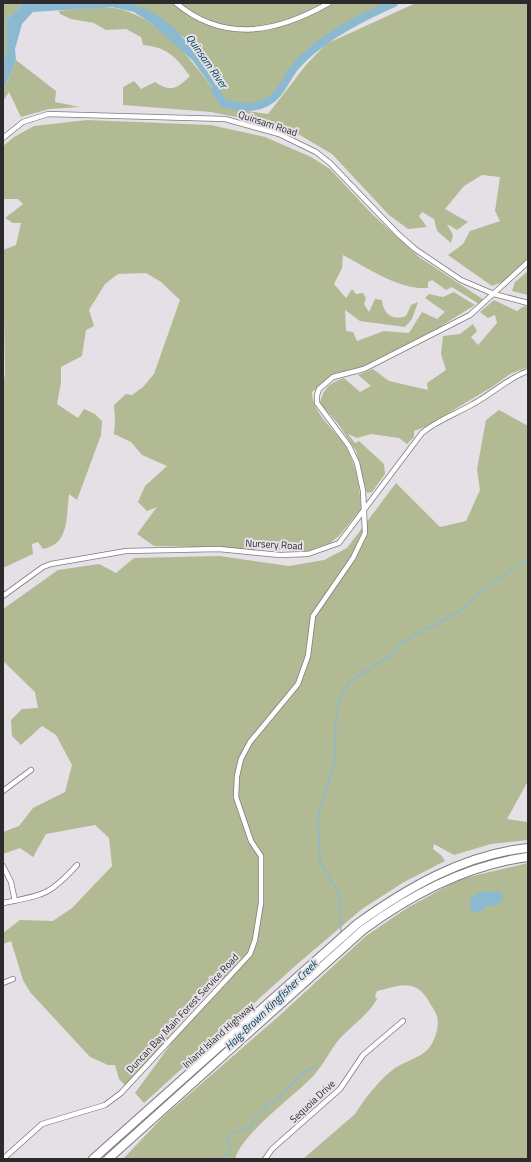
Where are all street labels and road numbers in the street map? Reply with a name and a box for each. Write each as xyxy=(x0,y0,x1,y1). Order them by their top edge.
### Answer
street label: Quinsam Road xyxy=(236,107,299,140)
street label: Nursery Road xyxy=(245,536,303,553)
street label: Duncan Bay Main Forest Service Road xyxy=(123,950,242,1076)
street label: Inland Island Highway xyxy=(179,999,258,1072)
street label: Sequoia Drive xyxy=(286,1076,339,1126)

